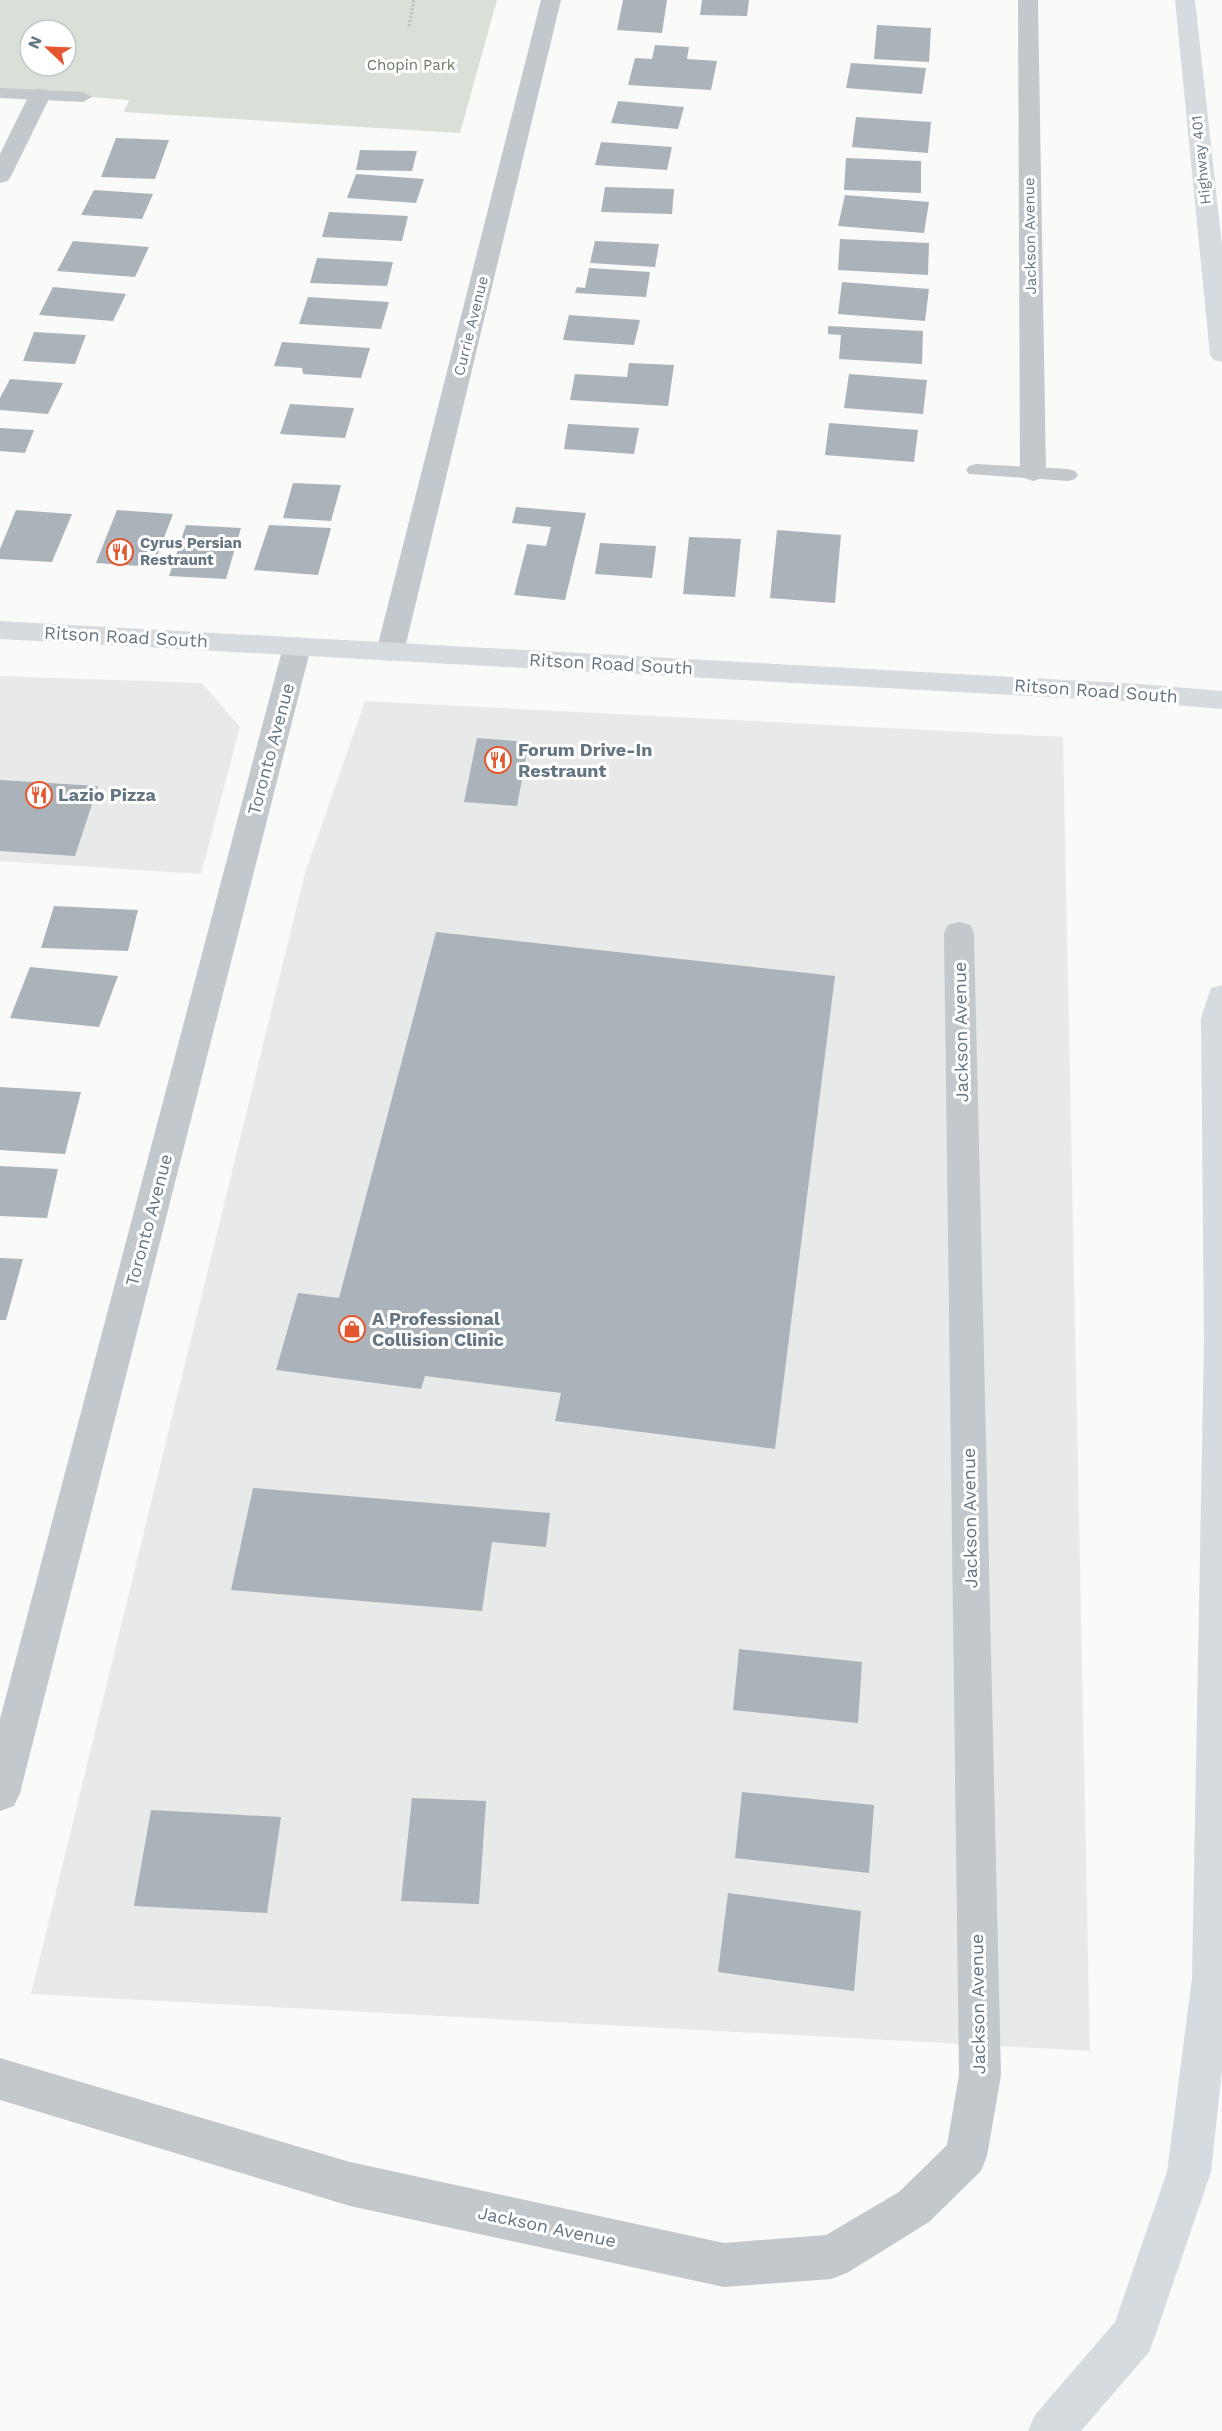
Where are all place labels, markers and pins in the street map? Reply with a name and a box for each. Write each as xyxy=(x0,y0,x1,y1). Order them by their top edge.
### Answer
place label: Cyrus Persian Restraunt xyxy=(140,534,242,569)
restaurant icon: Cyrus Persian Restraunt xyxy=(105,537,135,567)
place label: Forum Drive-In Restraunt xyxy=(518,739,652,781)
restaurant icon: Forum Drive-In Restraunt xyxy=(483,745,513,775)
restaurant icon: Lazio Pizza xyxy=(24,780,54,810)
place label: Lazio Pizza xyxy=(58,784,157,805)
place label: A Professional Collision Clinic xyxy=(372,1308,504,1350)
shop icon: A Professional Collision Clinic xyxy=(337,1314,367,1344)

